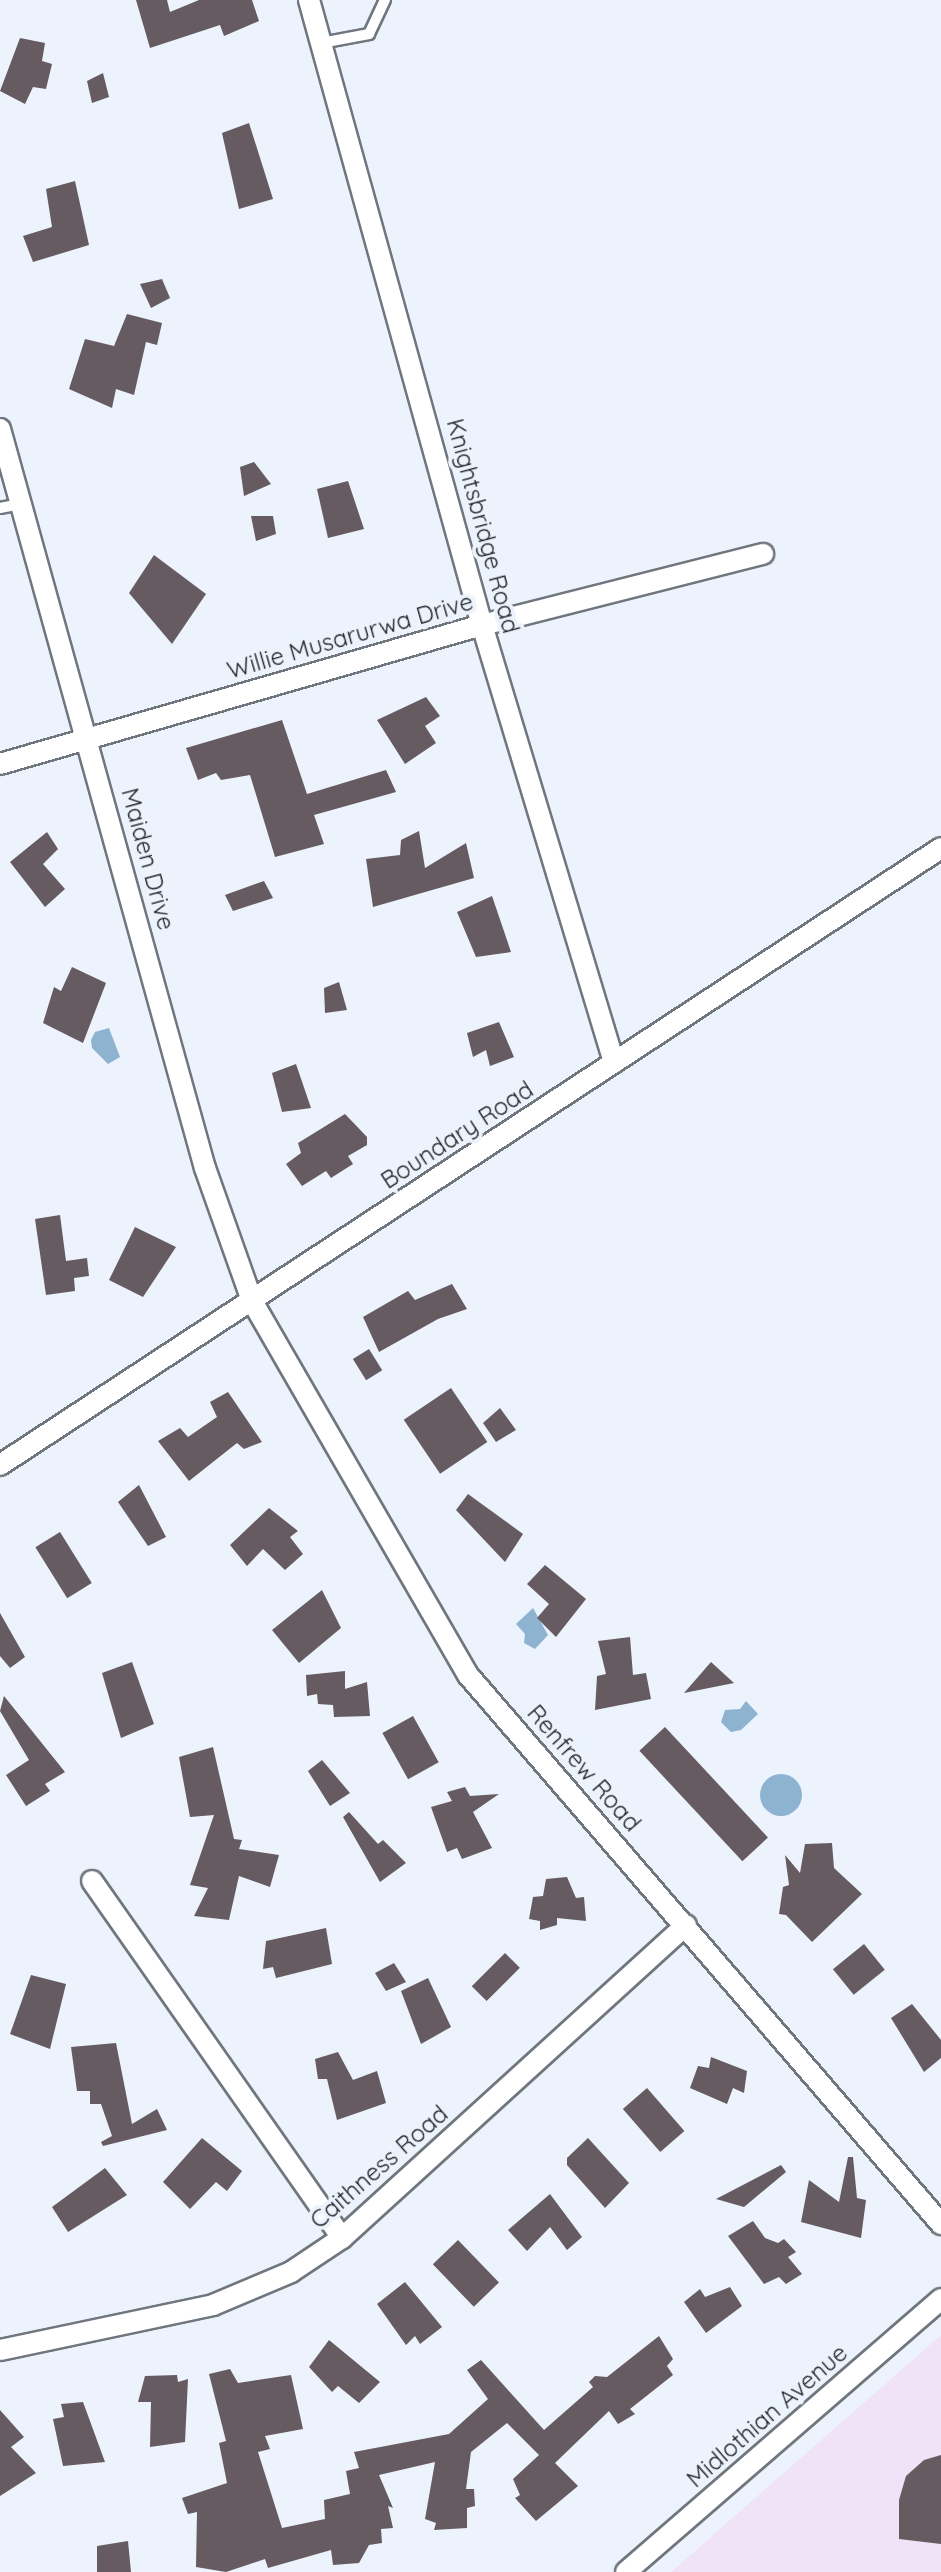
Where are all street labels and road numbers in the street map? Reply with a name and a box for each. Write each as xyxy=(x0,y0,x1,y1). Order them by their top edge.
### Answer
street label: Knightsbridge Road xyxy=(440,415,526,637)
street label: Willie Musarurwa Drive xyxy=(224,587,476,685)
street label: Maiden Drive xyxy=(115,785,181,933)
street label: Boundary Road xyxy=(375,1075,539,1195)
street label: Renfrew Road xyxy=(521,1699,647,1837)
street label: Caithness Road xyxy=(304,2099,454,2235)
street label: Midlothian Avenue xyxy=(681,2338,853,2494)

